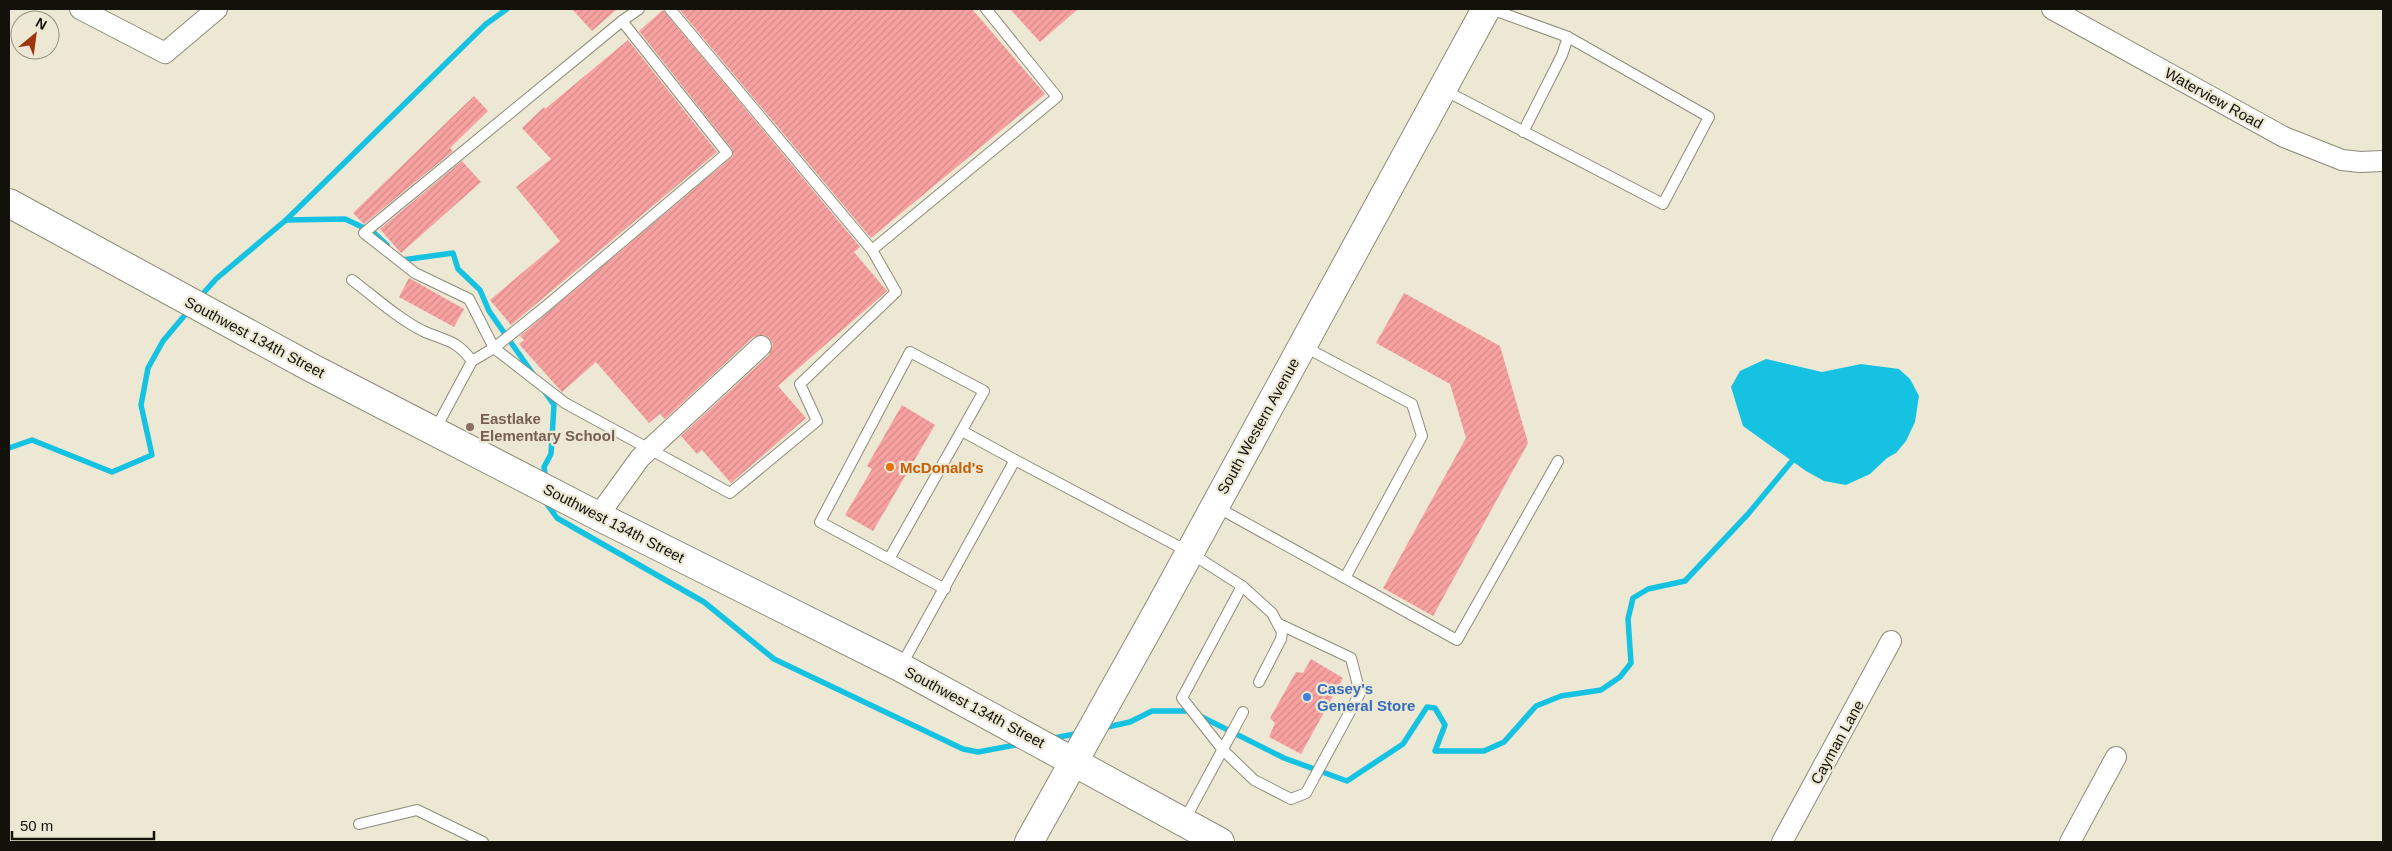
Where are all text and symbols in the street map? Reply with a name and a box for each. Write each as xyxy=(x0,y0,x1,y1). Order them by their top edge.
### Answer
north arrow xyxy=(10,10,60,60)
text: N xyxy=(33,14,50,33)
street label: Waterview Road xyxy=(2162,64,2266,132)
street label: Southwest 134th Street xyxy=(182,293,329,381)
street label: South Western Avenue xyxy=(1214,355,1302,497)
place label: Eastlake Elementary School xyxy=(480,410,615,444)
marker: Eastlake Elementary School xyxy=(464,421,476,433)
place label: McDonald's xyxy=(900,459,984,476)
marker: McDonald's xyxy=(884,461,896,473)
street label: Southwest 134th Street xyxy=(541,480,688,566)
street label: Southwest 134th Street xyxy=(902,663,1049,751)
place label: Casey's General Store xyxy=(1317,680,1415,714)
marker: Casey's General Store xyxy=(1301,691,1313,703)
street label: Cayman Lane xyxy=(1807,697,1867,787)
scale bar xyxy=(12,808,155,840)
text: 50 m xyxy=(20,817,53,834)

